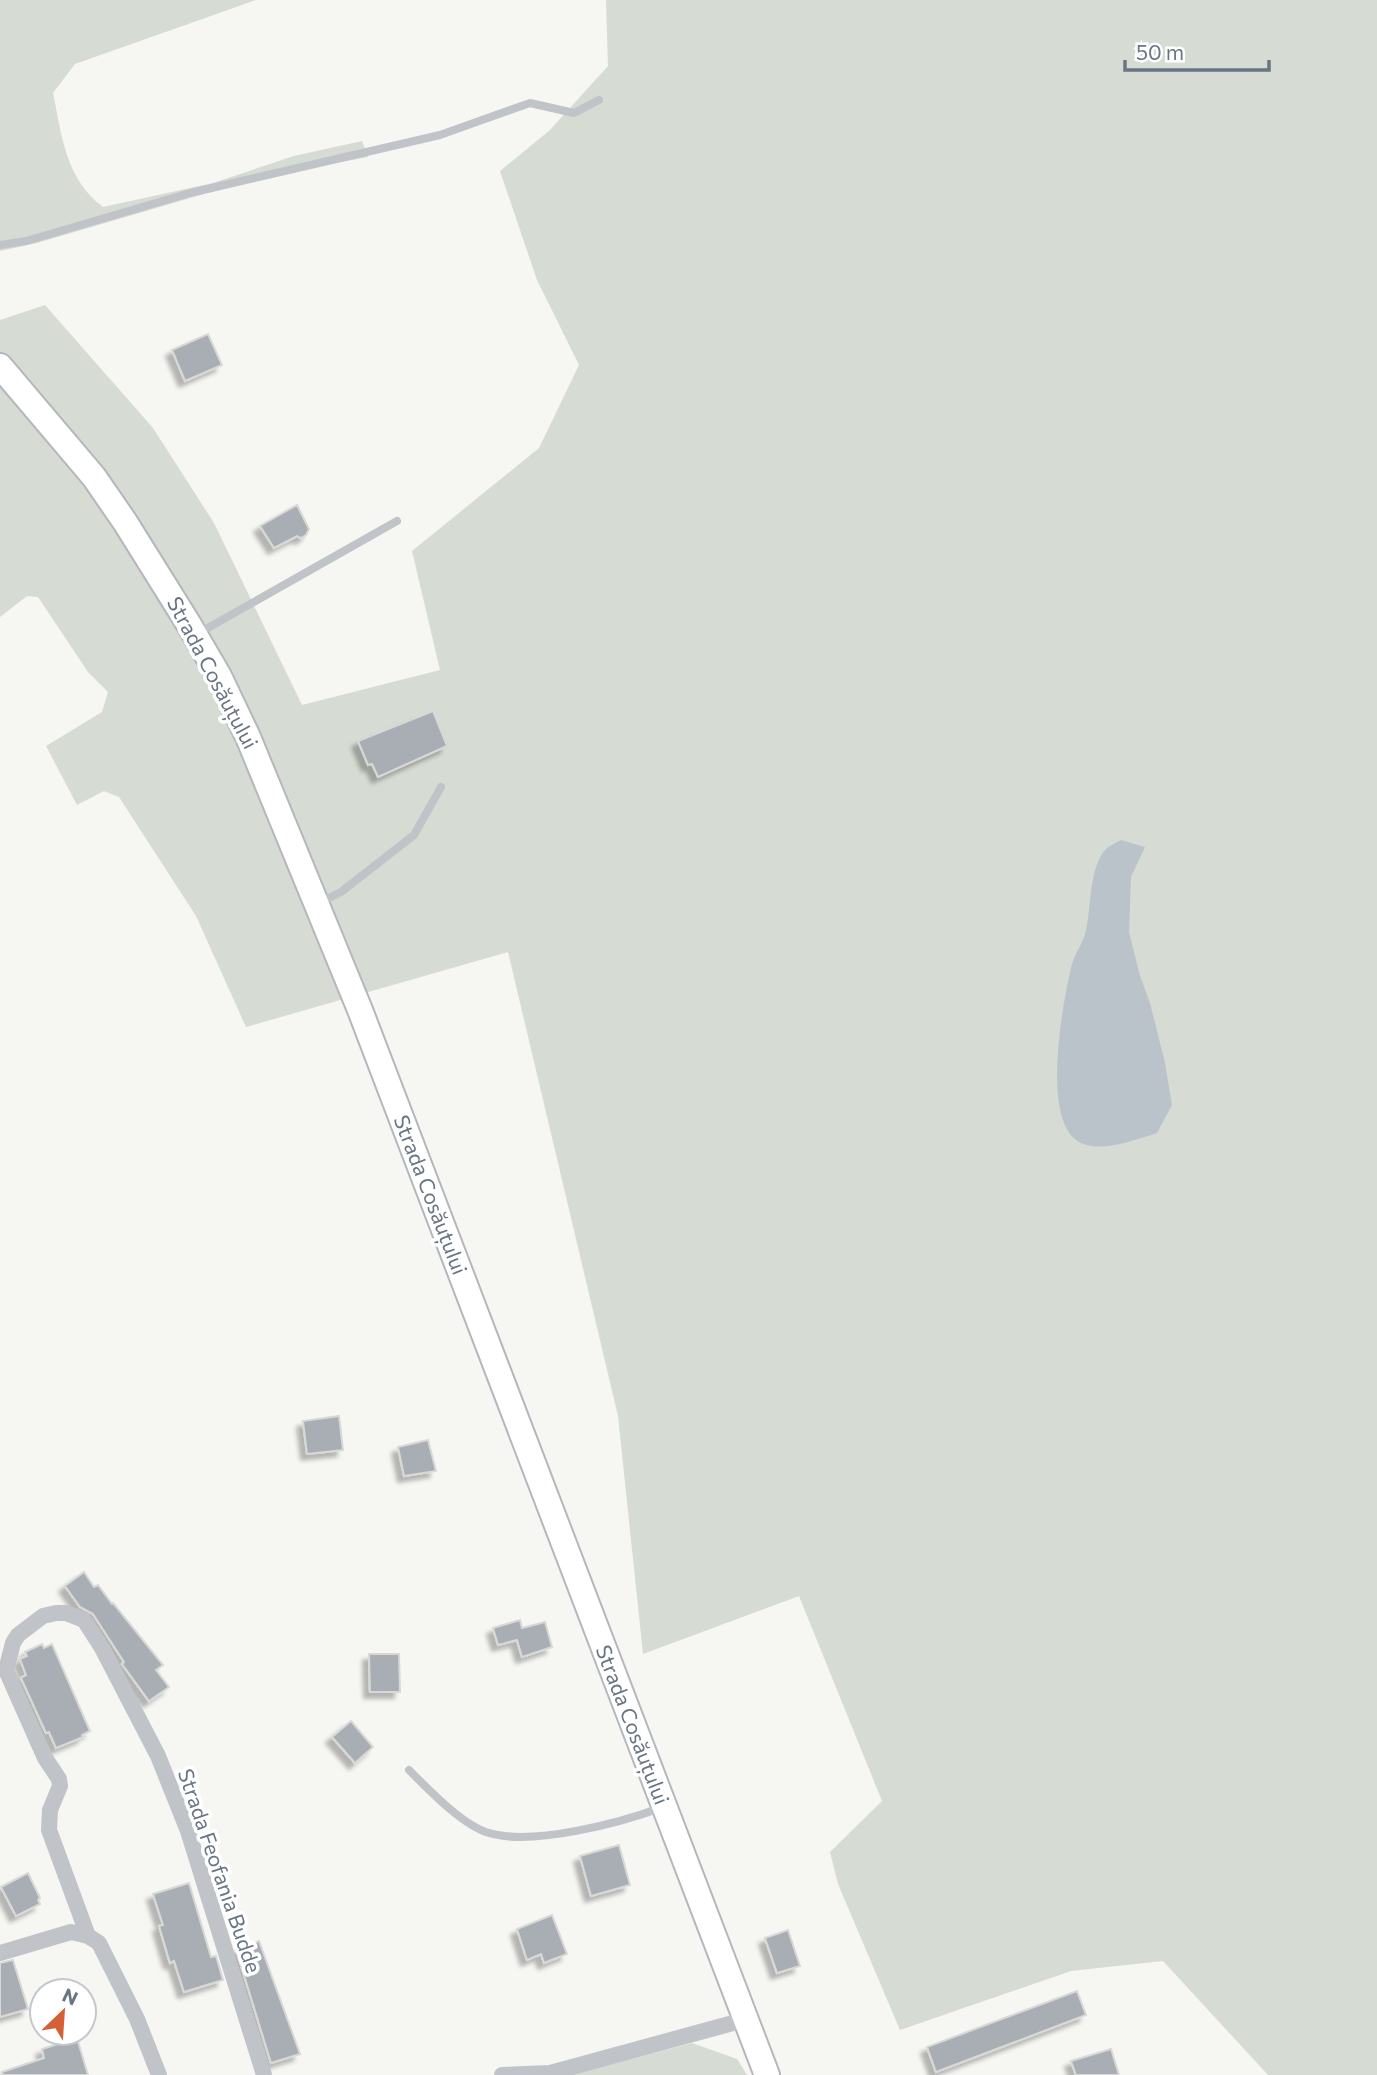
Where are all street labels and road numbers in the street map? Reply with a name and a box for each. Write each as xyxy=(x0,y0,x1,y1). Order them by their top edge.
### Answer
street label: Strada Cosăuțului xyxy=(161,592,264,754)
street label: Strada Cosăuțului xyxy=(388,1111,473,1278)
street label: Strada Cosăuțului xyxy=(590,1641,675,1808)
street label: Strada Feofania Budde xyxy=(174,1765,267,1976)

